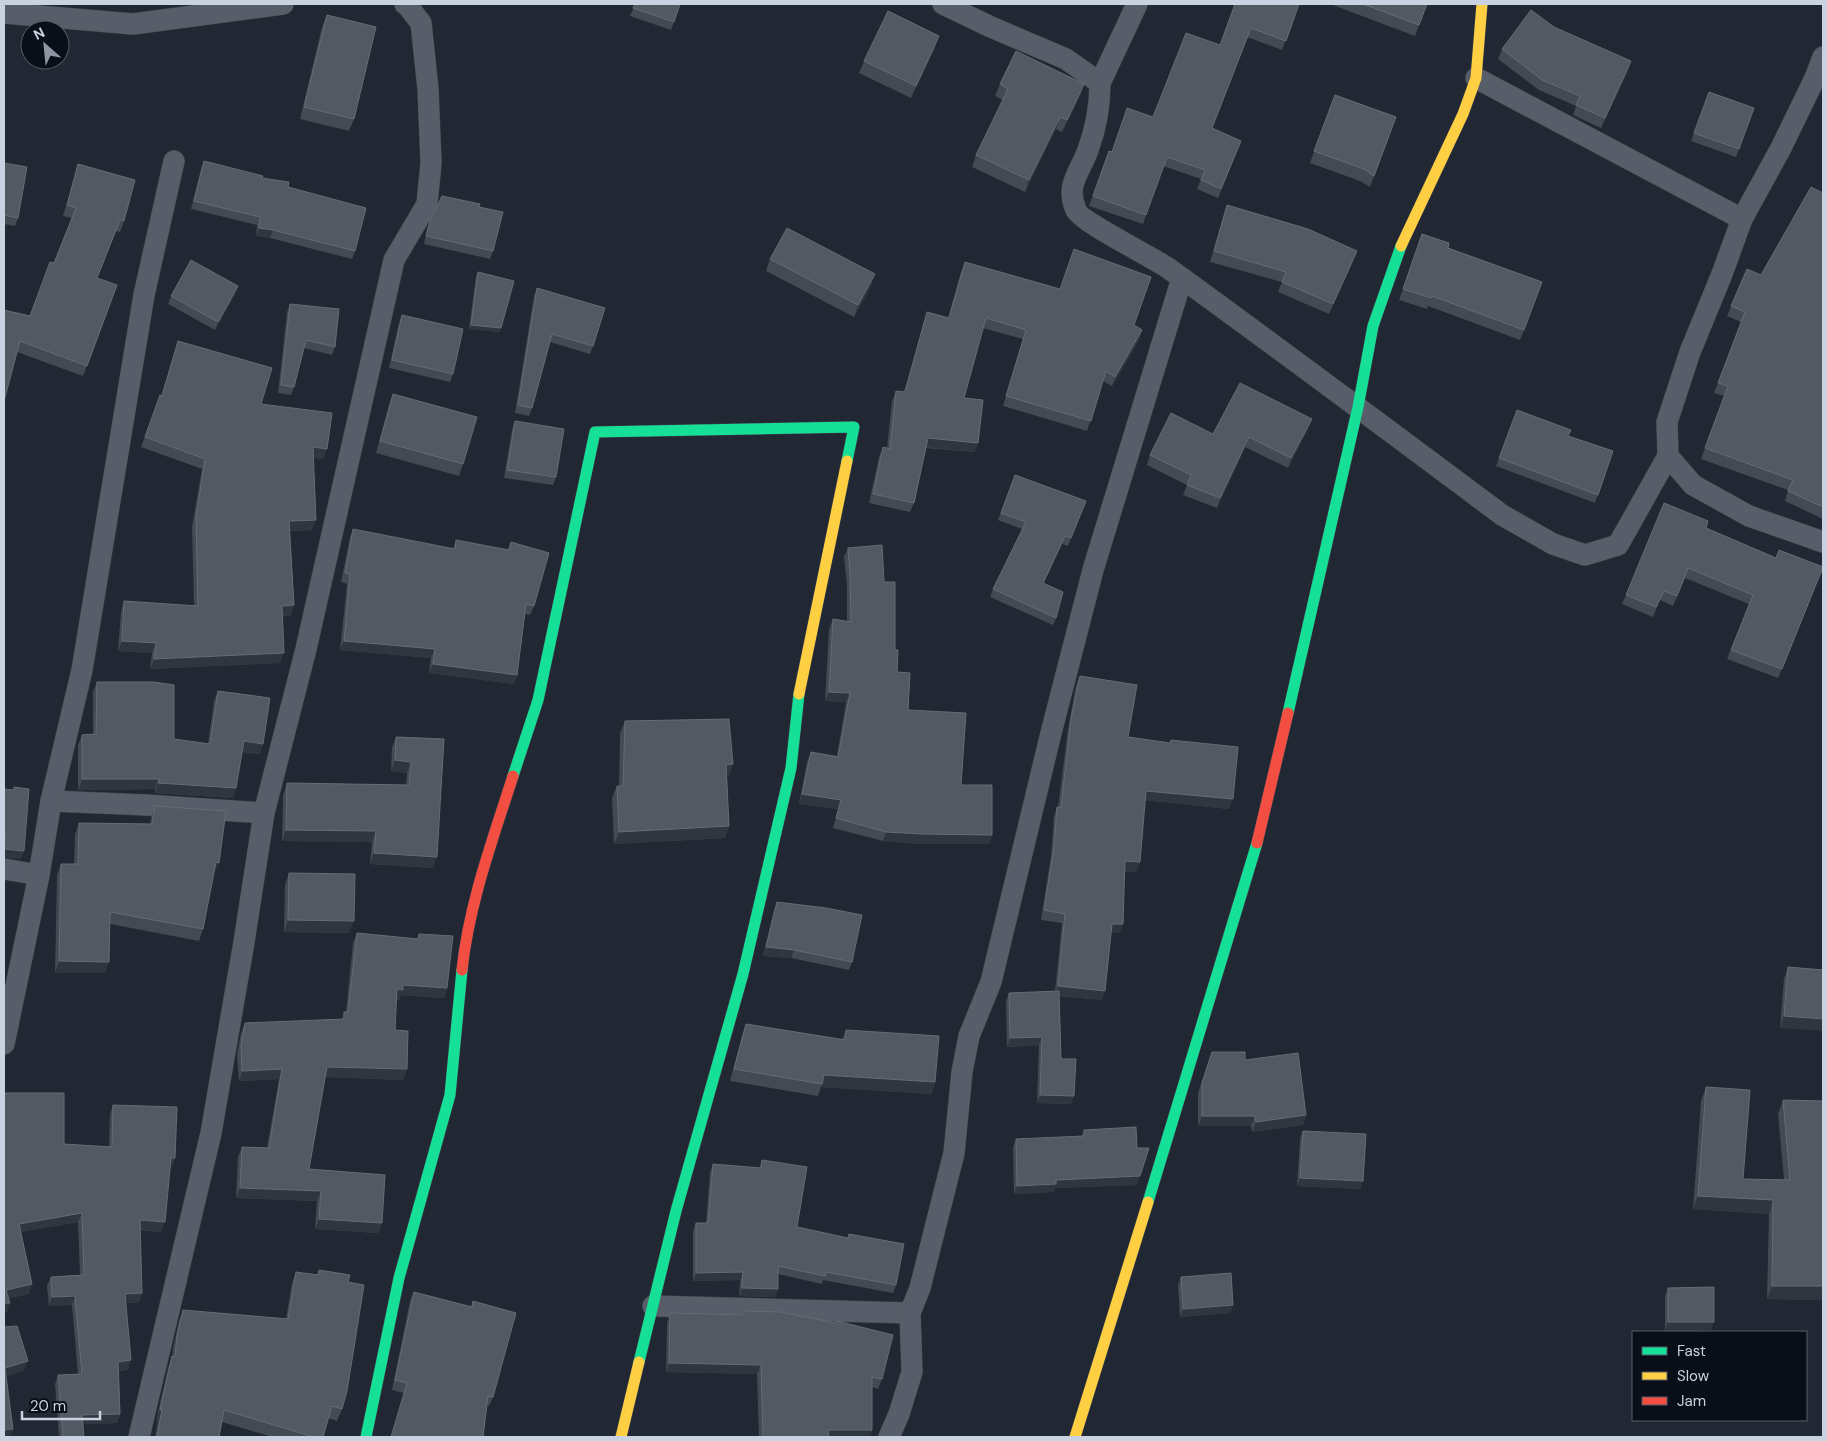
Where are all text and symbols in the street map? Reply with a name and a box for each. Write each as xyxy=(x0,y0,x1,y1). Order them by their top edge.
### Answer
north arrow xyxy=(20,20,70,70)
text: N xyxy=(30,23,48,44)
legend xyxy=(1632,1331,1807,1421)
text: Fast xyxy=(1677,1341,1706,1361)
text: Slow xyxy=(1677,1366,1710,1386)
scale bar xyxy=(22,1388,100,1420)
text: Jam xyxy=(1677,1391,1706,1411)
text: 20 m xyxy=(30,1396,66,1416)

